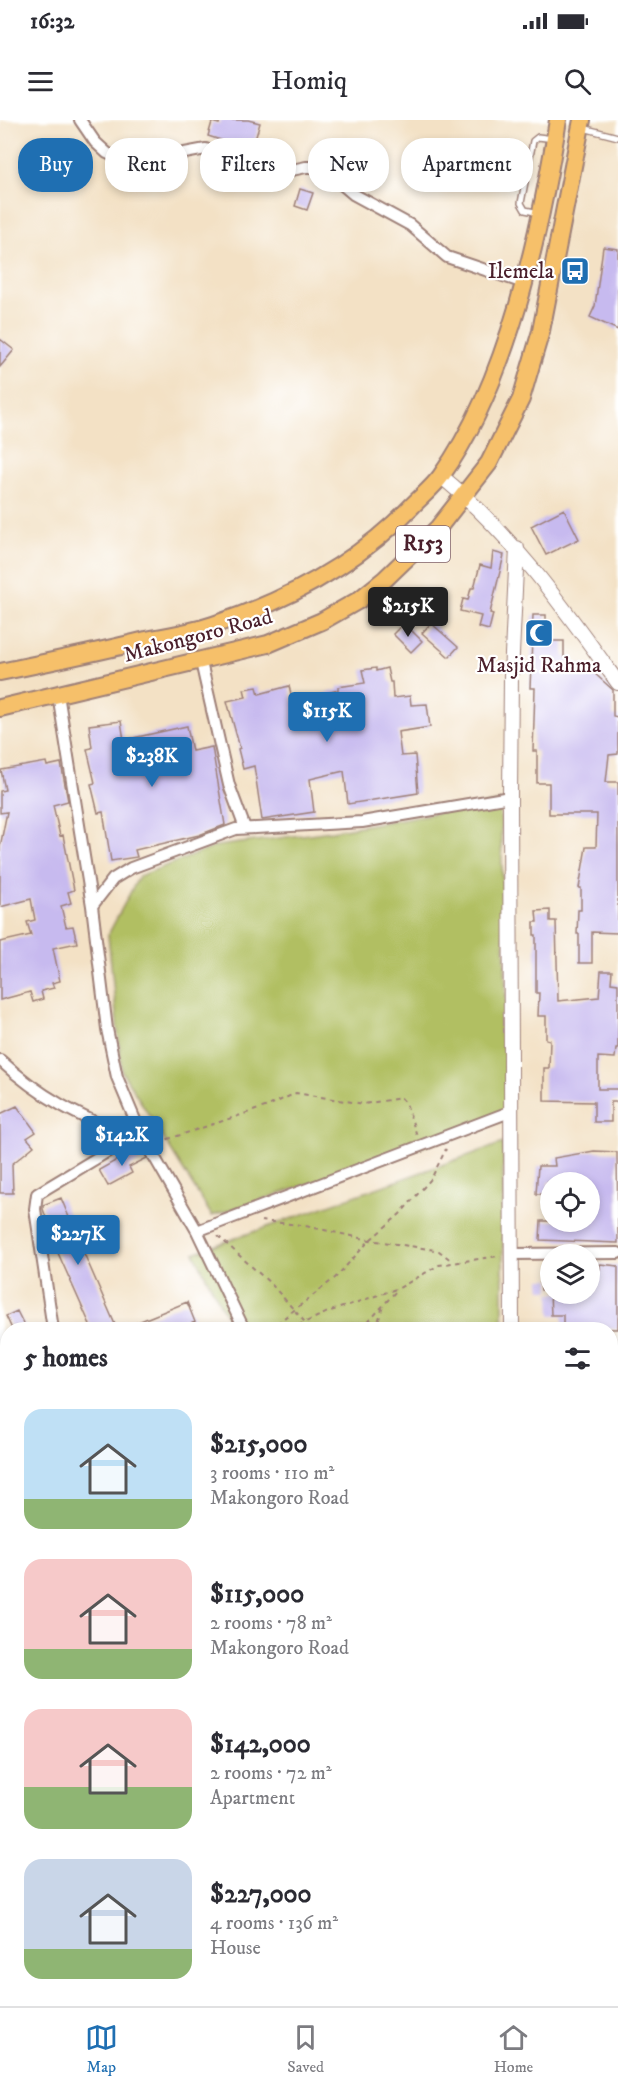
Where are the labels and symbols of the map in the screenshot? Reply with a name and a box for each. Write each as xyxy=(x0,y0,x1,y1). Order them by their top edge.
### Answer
bus stop icon: Ilemela xyxy=(559,255,591,287)
place label: Ilemela xyxy=(488,258,555,285)
road number: R153 xyxy=(396,526,450,562)
pin: $215K xyxy=(366,587,450,638)
street label: Makongoro Road xyxy=(121,603,275,669)
mosque icon: Masjid Rahma xyxy=(523,617,555,649)
place label: Masjid Rahma xyxy=(477,652,602,679)
pin: $115K xyxy=(285,692,369,743)
pin: $238K xyxy=(110,737,194,788)
pin: $142K xyxy=(80,1116,164,1167)
pin: $227K xyxy=(36,1215,120,1266)

